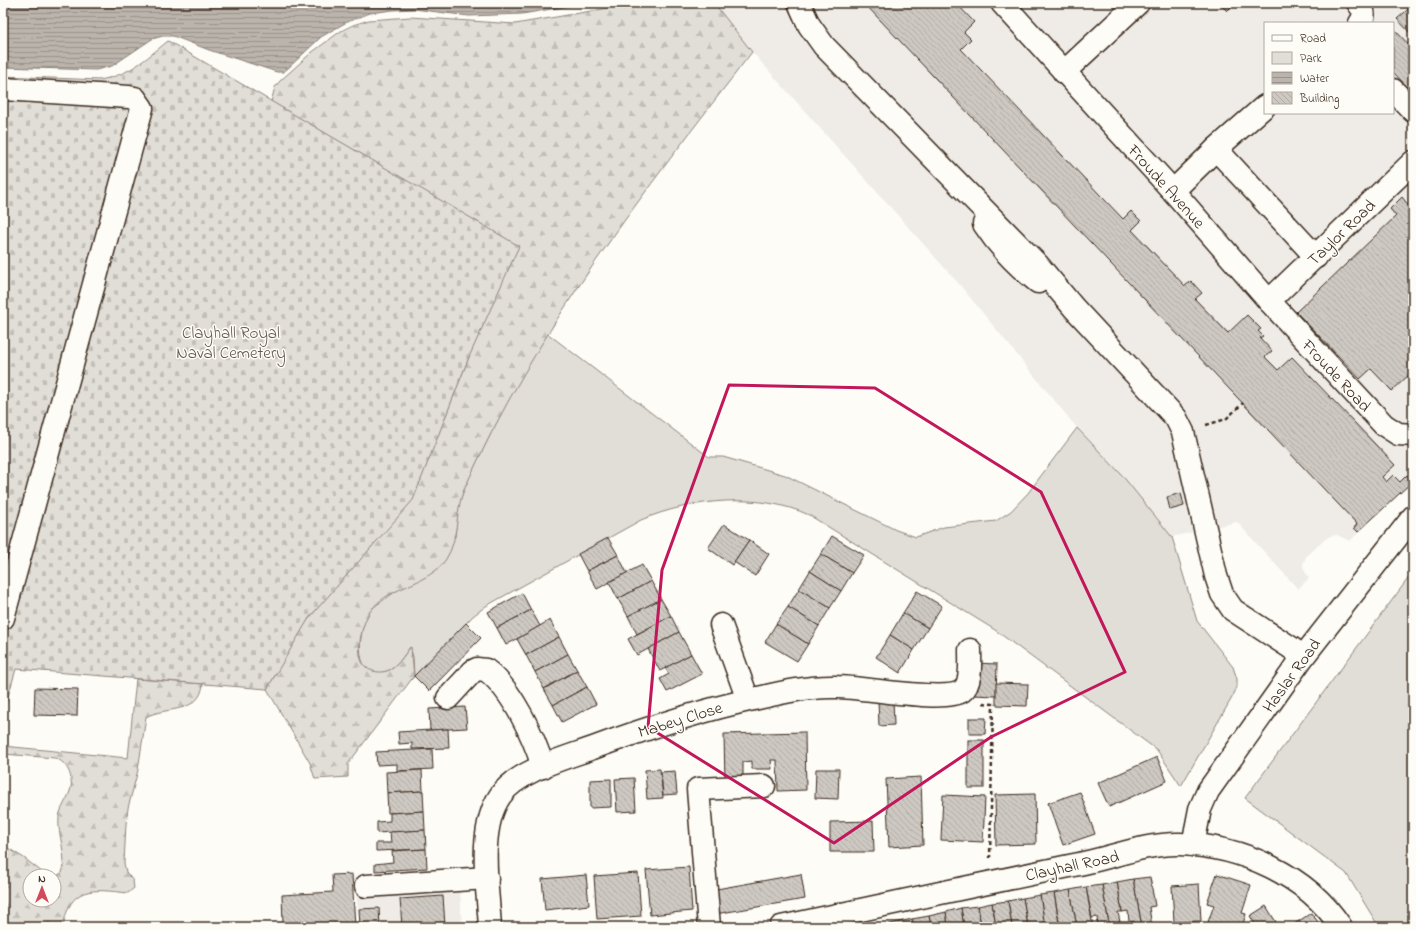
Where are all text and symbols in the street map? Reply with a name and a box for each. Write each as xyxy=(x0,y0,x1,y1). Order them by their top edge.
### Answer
legend xyxy=(1264,22,1394,114)
text: Road xyxy=(1300,30,1326,48)
text: Park xyxy=(1300,50,1322,68)
text: Water xyxy=(1300,70,1329,88)
text: Building xyxy=(1299,90,1339,109)
street label: Froude Avenue xyxy=(1121,139,1211,235)
street label: Taylor Road xyxy=(1302,194,1383,273)
park label: Clayhall Royal Naval Cemetery xyxy=(176,321,286,367)
street label: Froude Road xyxy=(1295,333,1377,418)
street label: Haslar Road xyxy=(1257,633,1328,718)
street label: Mabey Close xyxy=(635,696,726,746)
street label: Clayhall Road xyxy=(1023,844,1122,890)
north arrow xyxy=(22,868,62,908)
text: N xyxy=(38,871,46,887)

